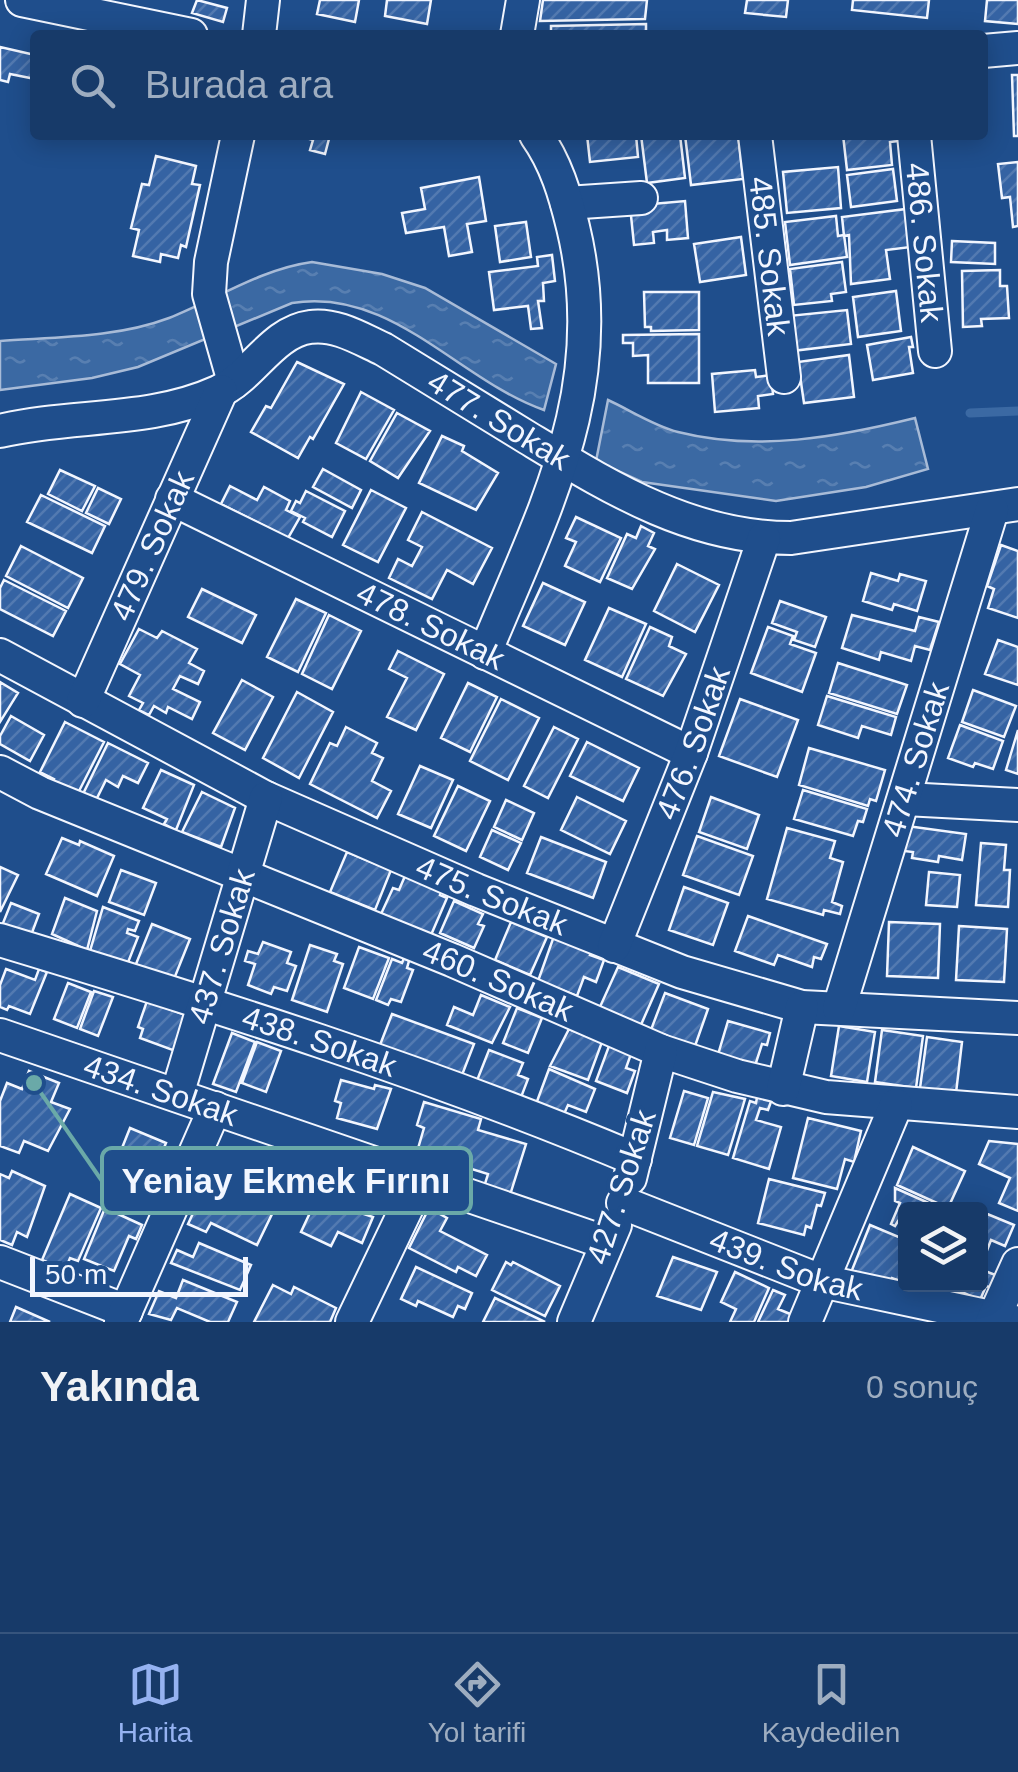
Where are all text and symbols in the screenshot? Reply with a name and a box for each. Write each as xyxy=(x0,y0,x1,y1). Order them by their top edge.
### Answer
search box xyxy=(30,30,988,140)
icon: search xyxy=(65,58,120,113)
text: Burada ara xyxy=(145,64,333,106)
street label: 486. Sokak xyxy=(899,161,950,325)
street label: 485. Sokak xyxy=(742,175,797,339)
street label: 477. Sokak xyxy=(421,363,578,478)
street label: 479. Sokak xyxy=(103,464,202,626)
street label: 478. Sokak xyxy=(351,574,511,677)
street label: 476. Sokak xyxy=(648,661,737,825)
street label: 474. Sokak xyxy=(875,677,956,841)
street label: 475. Sokak xyxy=(411,848,574,943)
street label: 437. Sokak xyxy=(181,864,262,1028)
street label: 460. Sokak xyxy=(418,932,580,1029)
street label: 438. Sokak xyxy=(238,999,402,1084)
street label: 434. Sokak xyxy=(79,1047,243,1133)
street label: 427. Sokak xyxy=(579,1104,663,1269)
callout: Yeniay Ekmek Fırını xyxy=(102,1148,471,1213)
text: Yeniay Ekmek Fırını xyxy=(122,1161,450,1200)
map controls xyxy=(898,1202,988,1292)
button: layers xyxy=(898,1202,988,1292)
street label: 439. Sokak xyxy=(705,1221,867,1308)
scale bar xyxy=(30,1252,248,1296)
text: 50 m xyxy=(45,1259,107,1290)
text: Yakında xyxy=(40,1363,199,1410)
text: 0 sonuç xyxy=(866,1369,978,1405)
tab: Harita xyxy=(118,1657,192,1749)
tab: Yol tarifi xyxy=(428,1657,526,1749)
tab: Kaydedilen xyxy=(762,1657,900,1749)

